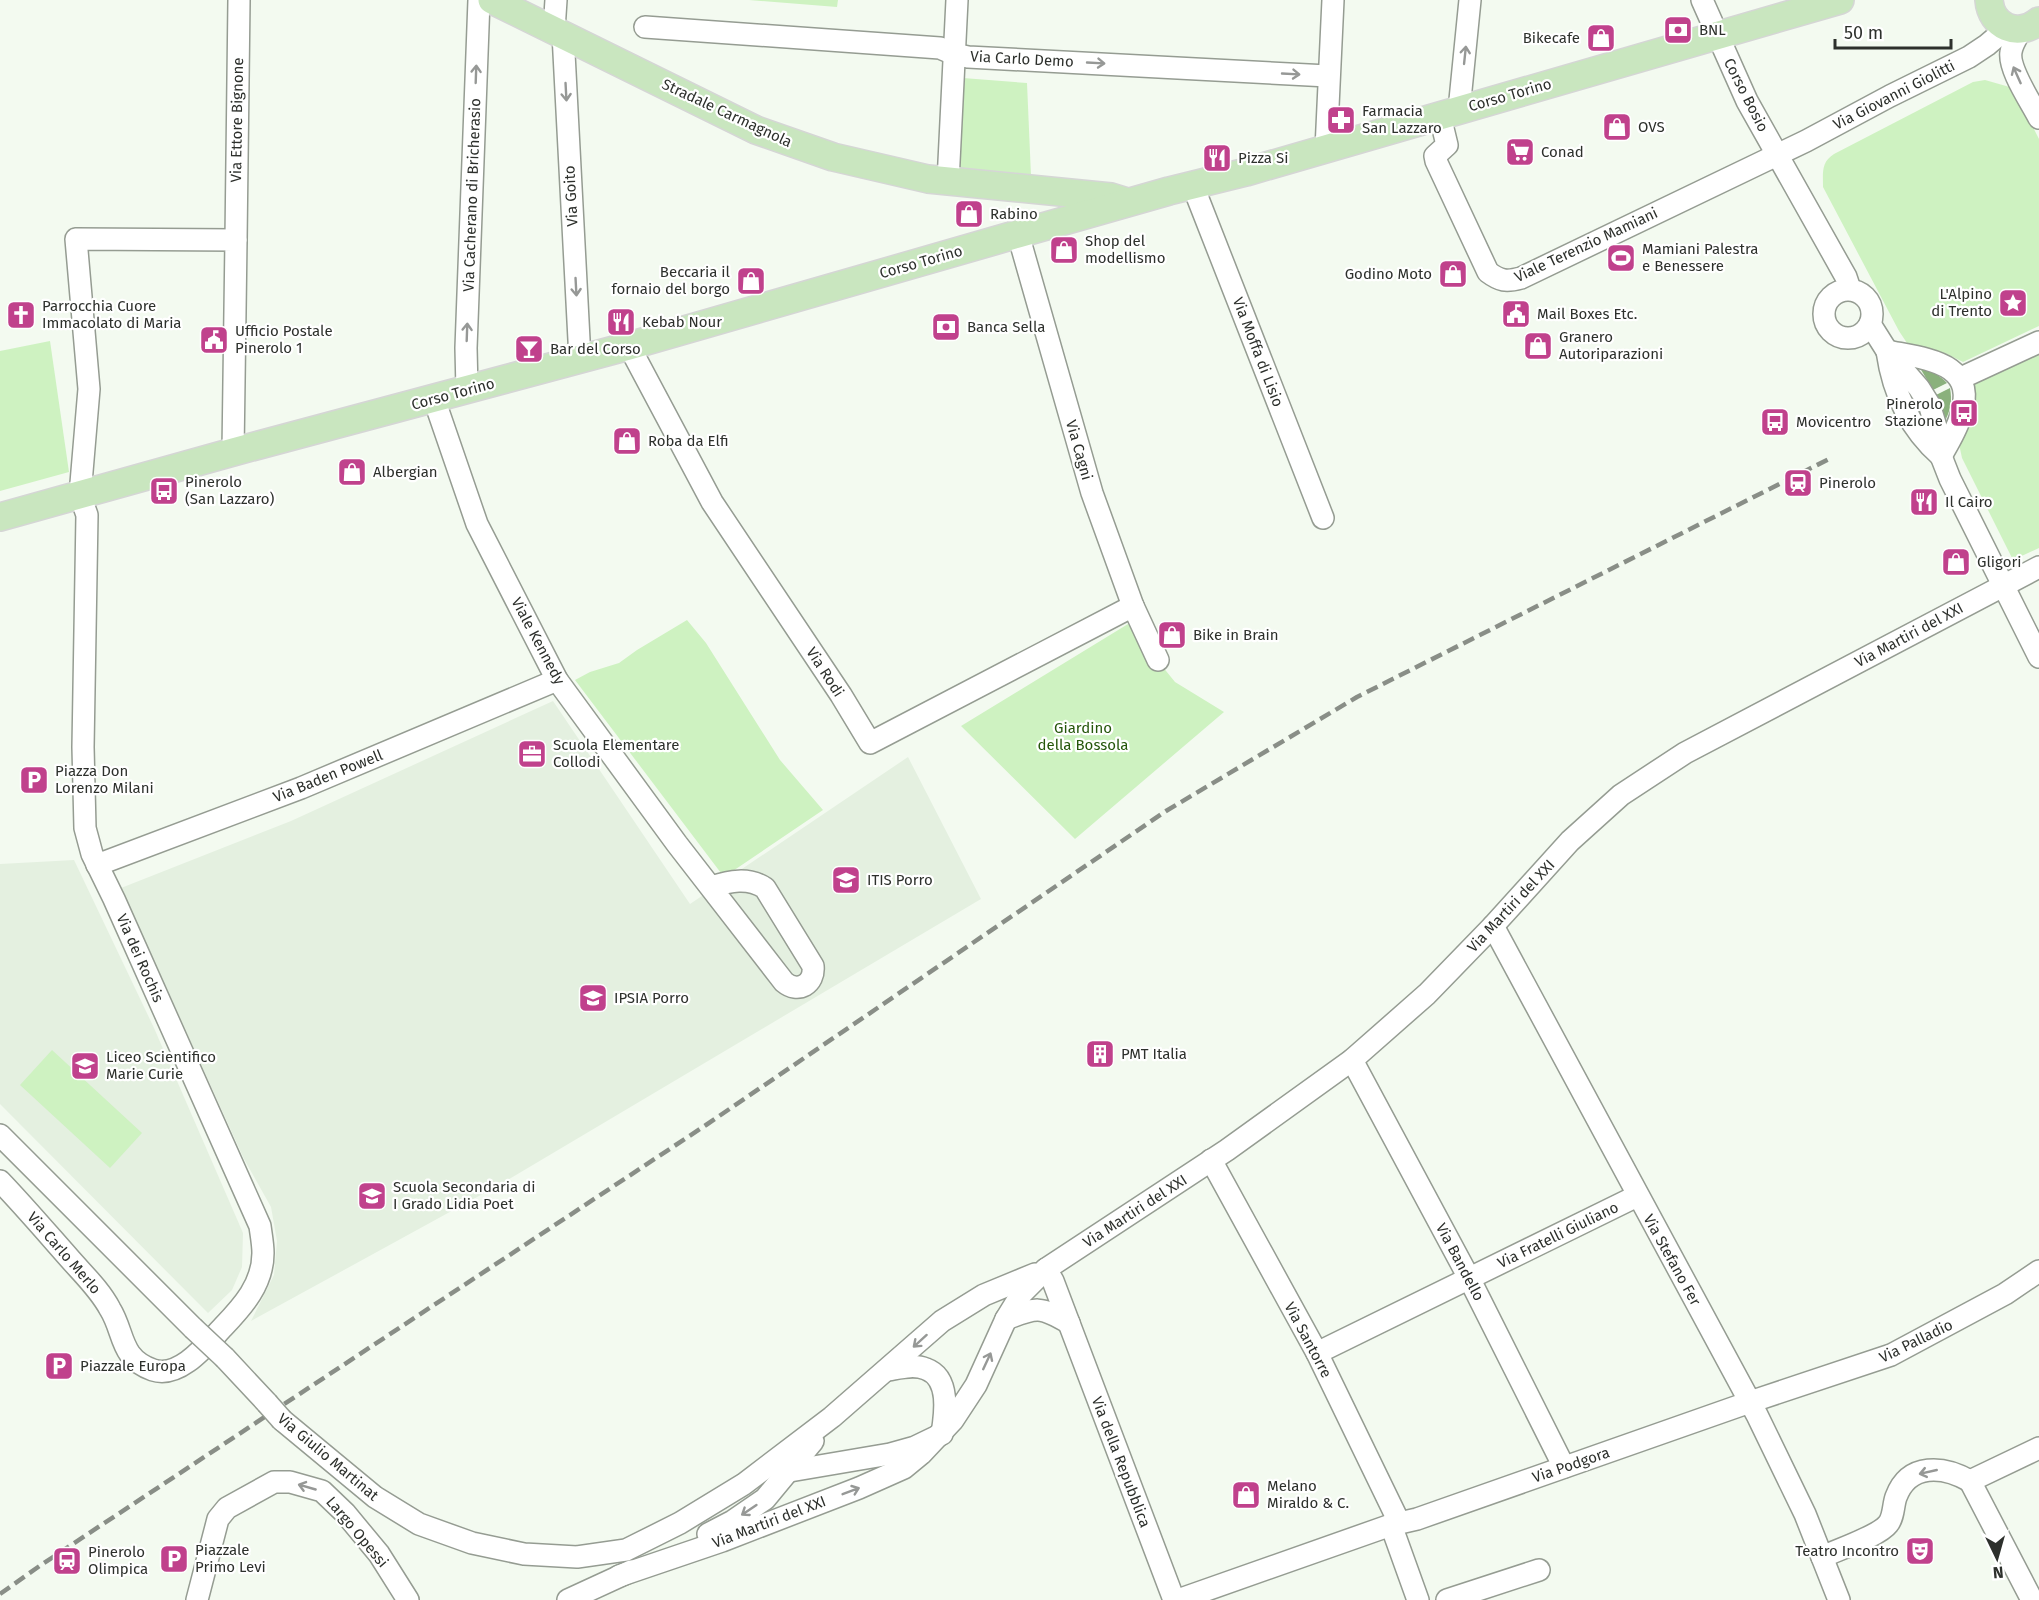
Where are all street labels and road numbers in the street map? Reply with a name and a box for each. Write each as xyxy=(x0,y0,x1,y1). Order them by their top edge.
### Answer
street label: Via Carlo Demo xyxy=(970,47,1074,71)
street label: Corso Bosio xyxy=(1720,55,1772,135)
street label: Via Giovanni Giolitti xyxy=(1830,56,1958,134)
street label: Via Ettore Bignone xyxy=(227,57,247,183)
street label: Stradale Carmagnola xyxy=(659,75,795,151)
street label: Corso Torino xyxy=(1466,75,1554,115)
street label: Via Cacherano di Bricherasio xyxy=(460,98,484,292)
street label: Via Goito xyxy=(560,165,582,227)
street label: Viale Terenzio Mamiani xyxy=(1511,204,1661,286)
street label: Corso Torino xyxy=(877,242,965,282)
street label: Via Moffa di Lisio xyxy=(1229,295,1287,409)
street label: Corso Torino xyxy=(409,374,497,414)
street label: Via Cagni xyxy=(1062,418,1096,482)
street label: Viale Kennedy xyxy=(508,594,569,688)
street label: Via Martiri del XXI xyxy=(1852,599,1966,671)
street label: Via Rodi xyxy=(802,644,848,700)
street label: Via Baden Powell xyxy=(271,746,386,806)
street label: Via Martiri del XXI xyxy=(1463,856,1559,956)
street label: Via dei Rochis xyxy=(112,911,168,1005)
street label: Via Martiri del XXI xyxy=(1080,1171,1190,1251)
street label: Via Fratelli Giuliano xyxy=(1495,1198,1621,1272)
street label: Via Carlo Merlo xyxy=(24,1208,104,1298)
street label: Via Stefano Fer xyxy=(1640,1211,1705,1309)
street label: Via Bandello xyxy=(1432,1220,1488,1304)
street label: Via Santorre xyxy=(1281,1299,1335,1381)
street label: Via Palladio xyxy=(1876,1315,1956,1367)
street label: Via della Repubblica xyxy=(1088,1394,1154,1530)
street label: Via Giulio Martinat xyxy=(274,1410,383,1505)
street label: Via Podgora xyxy=(1530,1443,1612,1487)
street label: Via Martiri del XXI xyxy=(710,1492,828,1552)
street label: Largo Opessi xyxy=(322,1493,392,1571)

